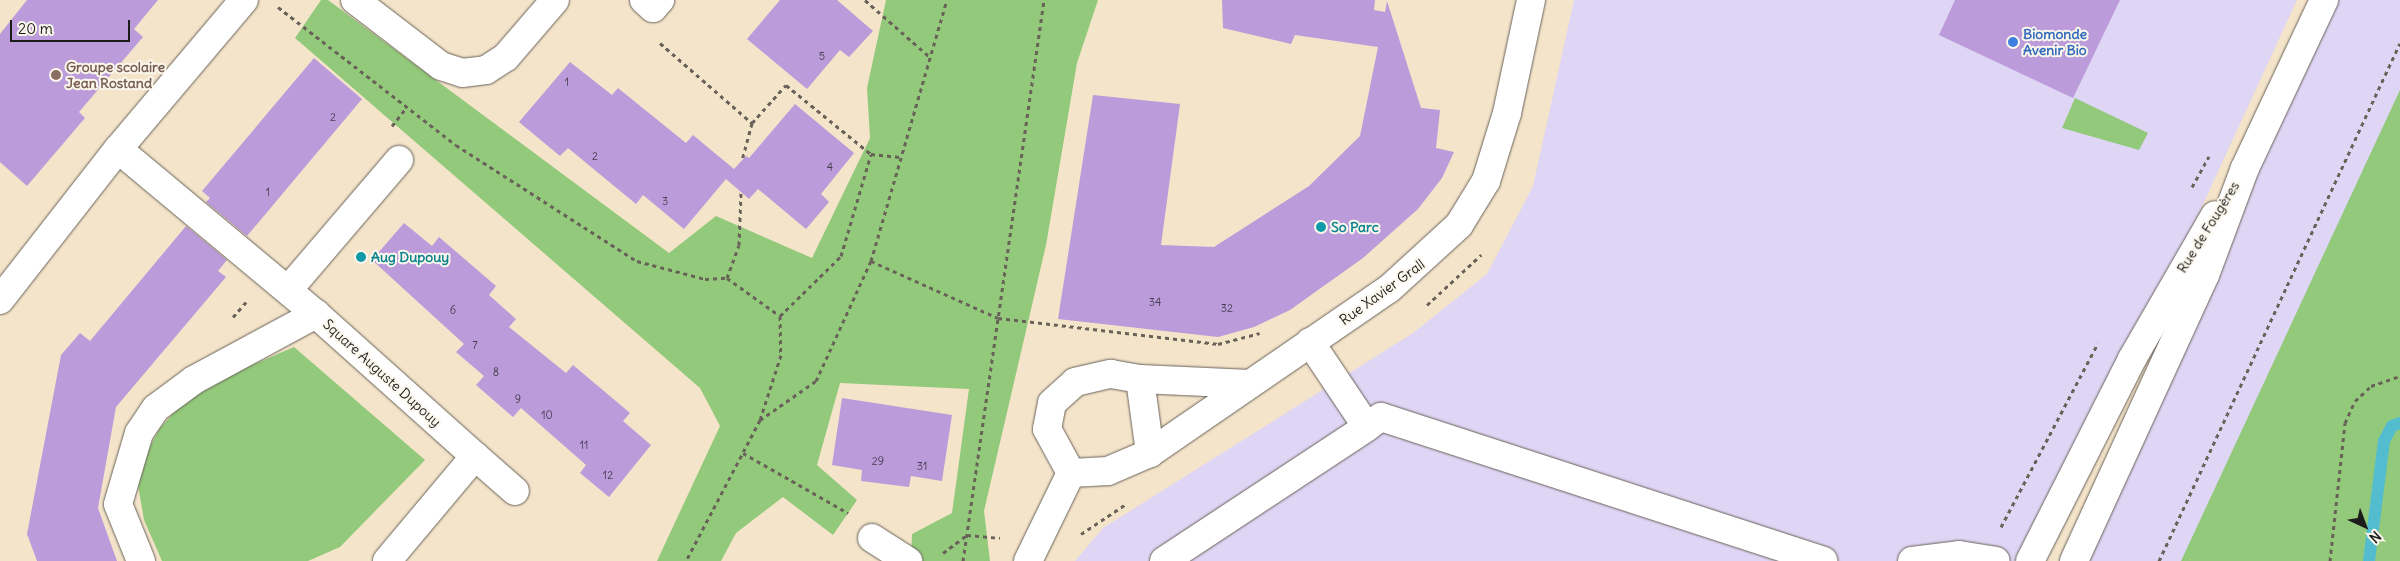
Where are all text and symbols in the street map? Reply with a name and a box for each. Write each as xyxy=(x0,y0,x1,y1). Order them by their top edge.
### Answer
scale bar xyxy=(12,10,132,42)
text: 20 m xyxy=(18,19,53,38)
place label: Biomonde Avenir Bio xyxy=(2023,26,2087,58)
marker: Biomonde Avenir Bio xyxy=(2007,36,2019,48)
house number: 5 xyxy=(819,49,825,63)
place label: Groupe scolaire Jean Rostand xyxy=(66,59,165,92)
marker: Groupe scolaire Jean Rostand xyxy=(50,69,62,81)
house number: 1 xyxy=(565,75,569,89)
house number: 2 xyxy=(330,110,336,124)
house number: 2 xyxy=(592,149,598,163)
house number: 4 xyxy=(827,160,833,174)
street label: Rue de Fougères xyxy=(2173,178,2243,276)
house number: 1 xyxy=(266,185,270,199)
house number: 3 xyxy=(662,194,668,208)
place label: So Parc xyxy=(1331,219,1379,235)
marker: So Parc xyxy=(1315,221,1327,233)
place label: Aug Dupouy xyxy=(371,249,449,265)
marker: Aug Dupouy xyxy=(355,251,367,263)
street label: Rue Xavier Grall xyxy=(1336,256,1428,328)
house number: 34 xyxy=(1149,295,1161,309)
house number: 32 xyxy=(1221,301,1233,315)
house number: 6 xyxy=(450,303,456,317)
street label: Square Auguste Dupouy xyxy=(320,316,444,430)
house number: 7 xyxy=(472,338,478,352)
house number: 8 xyxy=(493,365,499,379)
house number: 9 xyxy=(515,392,521,406)
house number: 10 xyxy=(541,408,553,422)
house number: 11 xyxy=(580,438,588,452)
house number: 29 xyxy=(872,454,884,468)
house number: 31 xyxy=(917,459,927,473)
house number: 12 xyxy=(603,468,613,482)
north arrow xyxy=(2340,501,2390,551)
text: N xyxy=(2366,527,2385,547)

